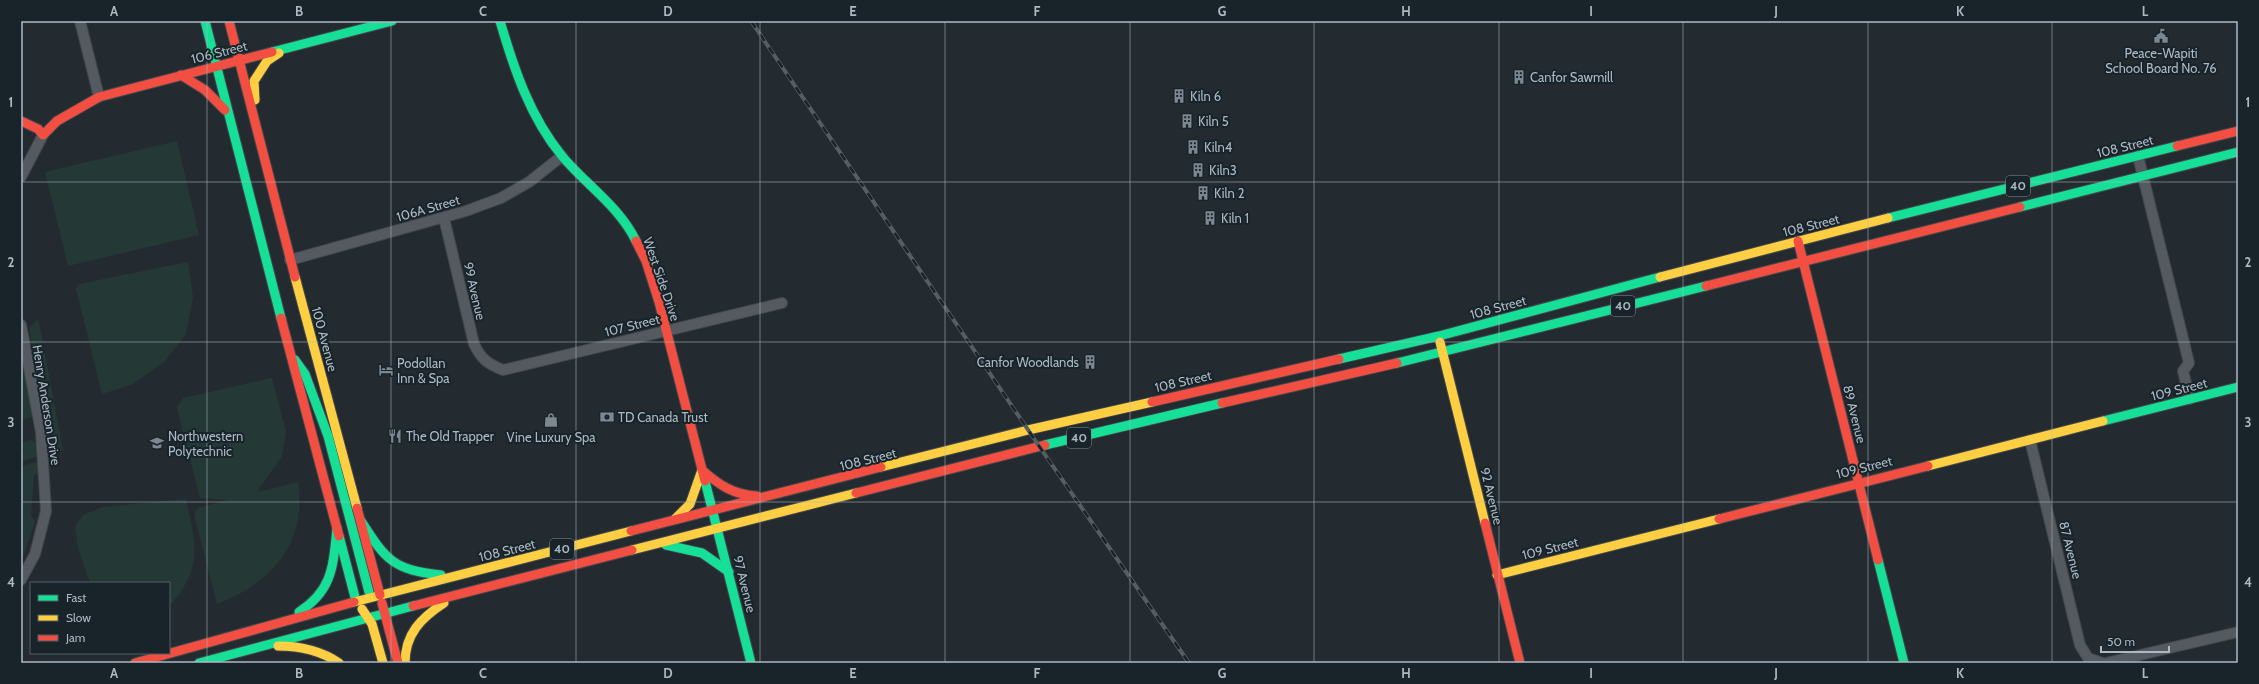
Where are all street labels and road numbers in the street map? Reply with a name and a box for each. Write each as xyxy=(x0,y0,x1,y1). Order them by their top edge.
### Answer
street label: 106 Street xyxy=(189,37,249,67)
street label: 108 Street xyxy=(2095,131,2155,161)
road number: 40 xyxy=(2006,176,2030,196)
street label: 106A Street xyxy=(395,191,462,225)
street label: 108 Street xyxy=(1781,210,1841,240)
street label: West Side Drive xyxy=(640,235,684,323)
street label: 99 Avenue xyxy=(461,260,489,322)
street label: 108 Street xyxy=(1468,292,1528,322)
road number: 40 xyxy=(1611,296,1635,316)
street label: 100 Avenue xyxy=(309,305,341,374)
street label: 107 Street xyxy=(603,310,662,340)
street label: Henry Anderson Drive xyxy=(30,344,64,467)
street label: 108 Street xyxy=(1153,367,1213,395)
street label: 109 Street xyxy=(2149,374,2209,404)
street label: 89 Avenue xyxy=(1840,383,1870,445)
road number: 40 xyxy=(1067,428,1091,448)
street label: 108 Street xyxy=(838,444,898,474)
street label: 109 Street xyxy=(1834,452,1894,482)
street label: 92 Avenue xyxy=(1477,466,1507,527)
street label: 87 Avenue xyxy=(2056,520,2086,581)
street label: 109 Street xyxy=(1520,533,1580,563)
street label: 108 Street xyxy=(477,535,537,565)
road number: 40 xyxy=(550,539,574,559)
street label: 97 Avenue xyxy=(730,554,760,614)

